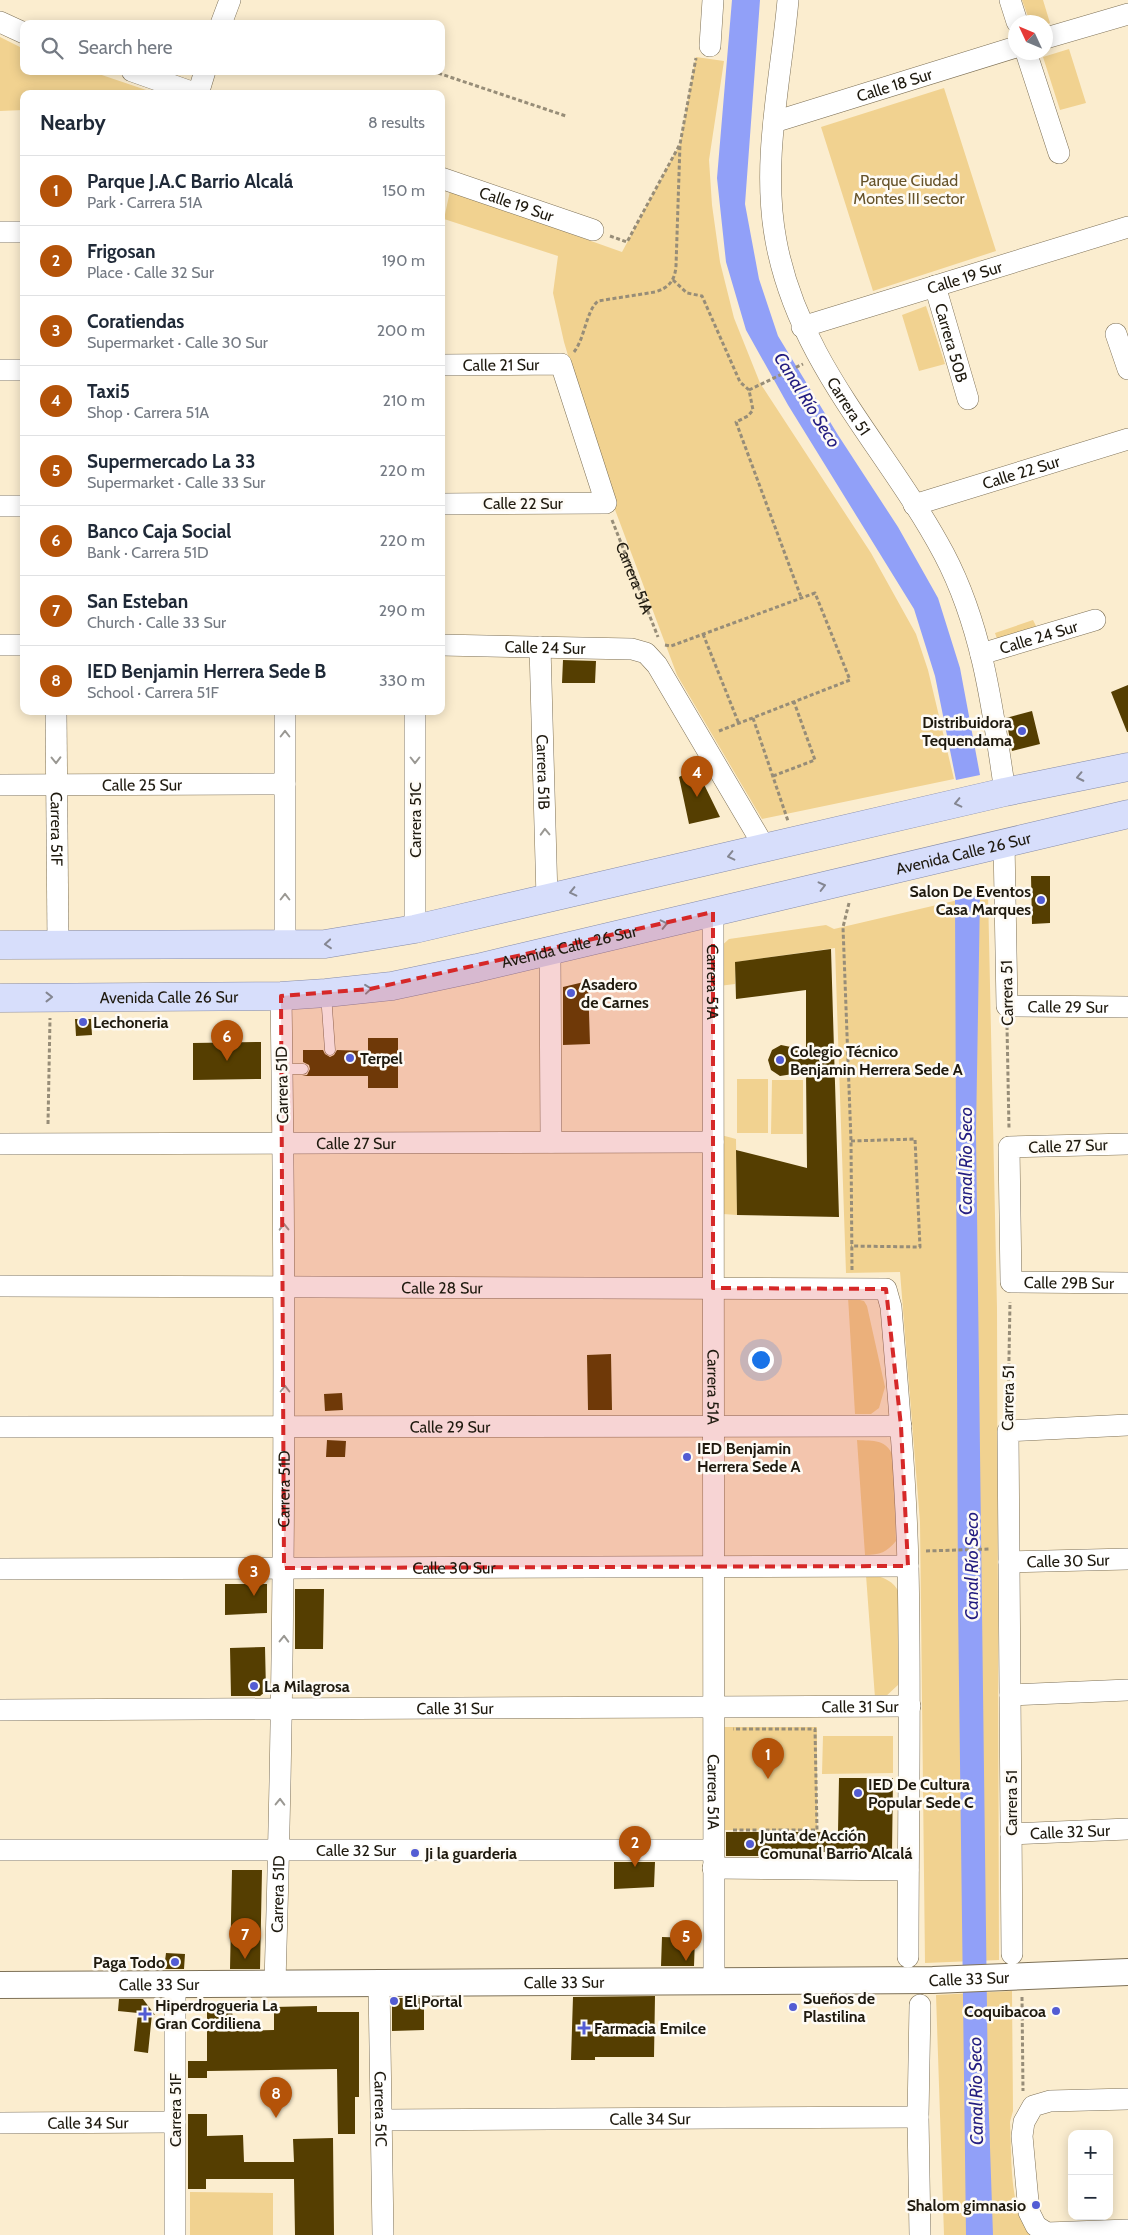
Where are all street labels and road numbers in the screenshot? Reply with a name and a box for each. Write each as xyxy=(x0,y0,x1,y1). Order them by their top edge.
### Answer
street label: Calle 18 Sur xyxy=(854,64,935,105)
street label: Calle 19 Sur xyxy=(477,182,557,226)
street label: Calle 19 Sur xyxy=(925,256,1005,298)
street label: Carrera 50B xyxy=(931,301,972,385)
street label: Calle 21 Sur xyxy=(463,355,540,374)
street label: Carrera 51 xyxy=(823,373,875,439)
street label: Calle 22 Sur xyxy=(980,451,1063,493)
street label: Calle 22 Sur xyxy=(483,494,564,513)
street label: Carrera 51A xyxy=(612,539,657,617)
street label: Calle 24 Sur xyxy=(997,616,1081,658)
street label: Calle 24 Sur xyxy=(504,637,587,658)
street label: Carrera 51B xyxy=(533,734,554,810)
street label: Calle 25 Sur xyxy=(102,775,183,794)
street label: Carrera 51C xyxy=(406,782,425,858)
street label: Carrera 51F xyxy=(47,792,67,867)
street label: Avenida Calle 26 Sur xyxy=(894,828,1034,878)
street label: Avenida Calle 26 Sur xyxy=(500,921,640,971)
street label: Carrera 51A xyxy=(704,944,723,1020)
street label: Carrera 51 xyxy=(997,960,1017,1026)
street label: Avenida Calle 26 Sur xyxy=(100,987,239,1007)
street label: Calle 29 Sur xyxy=(1028,997,1109,1016)
street label: Carrera 51D xyxy=(272,1046,292,1124)
street label: Calle 27 Sur xyxy=(316,1133,397,1153)
street label: Calle 27 Sur xyxy=(1028,1135,1109,1157)
street label: Calle 29B Sur xyxy=(1024,1273,1115,1292)
street label: Calle 28 Sur xyxy=(401,1278,484,1297)
street label: Carrera 51A xyxy=(704,1349,723,1425)
street label: Carrera 51 xyxy=(998,1365,1018,1431)
street label: Calle 29 Sur xyxy=(410,1417,491,1436)
street label: Carrera 51D xyxy=(274,1450,293,1528)
street label: Calle 30 Sur xyxy=(1026,1550,1111,1571)
street label: Calle 30 Sur xyxy=(412,1558,496,1577)
street label: Calle 31 Sur xyxy=(821,1697,899,1716)
street label: Calle 31 Sur xyxy=(416,1698,494,1718)
street label: Carrera 51A xyxy=(704,1754,723,1830)
street label: Carrera 51 xyxy=(1002,1770,1021,1836)
street label: Calle 32 Sur xyxy=(1029,1820,1111,1843)
street label: Calle 32 Sur xyxy=(316,1841,397,1860)
street label: Carrera 51D xyxy=(267,1855,288,1933)
street label: Calle 33 Sur xyxy=(928,1967,1010,1990)
street label: Calle 33 Sur xyxy=(524,1972,605,1992)
street label: Calle 33 Sur xyxy=(119,1974,200,1994)
street label: Carrera 51C xyxy=(371,2071,391,2147)
street label: Carrera 51F xyxy=(166,2072,185,2147)
street label: Calle 34 Sur xyxy=(609,2109,692,2128)
street label: Calle 34 Sur xyxy=(47,2113,130,2132)

